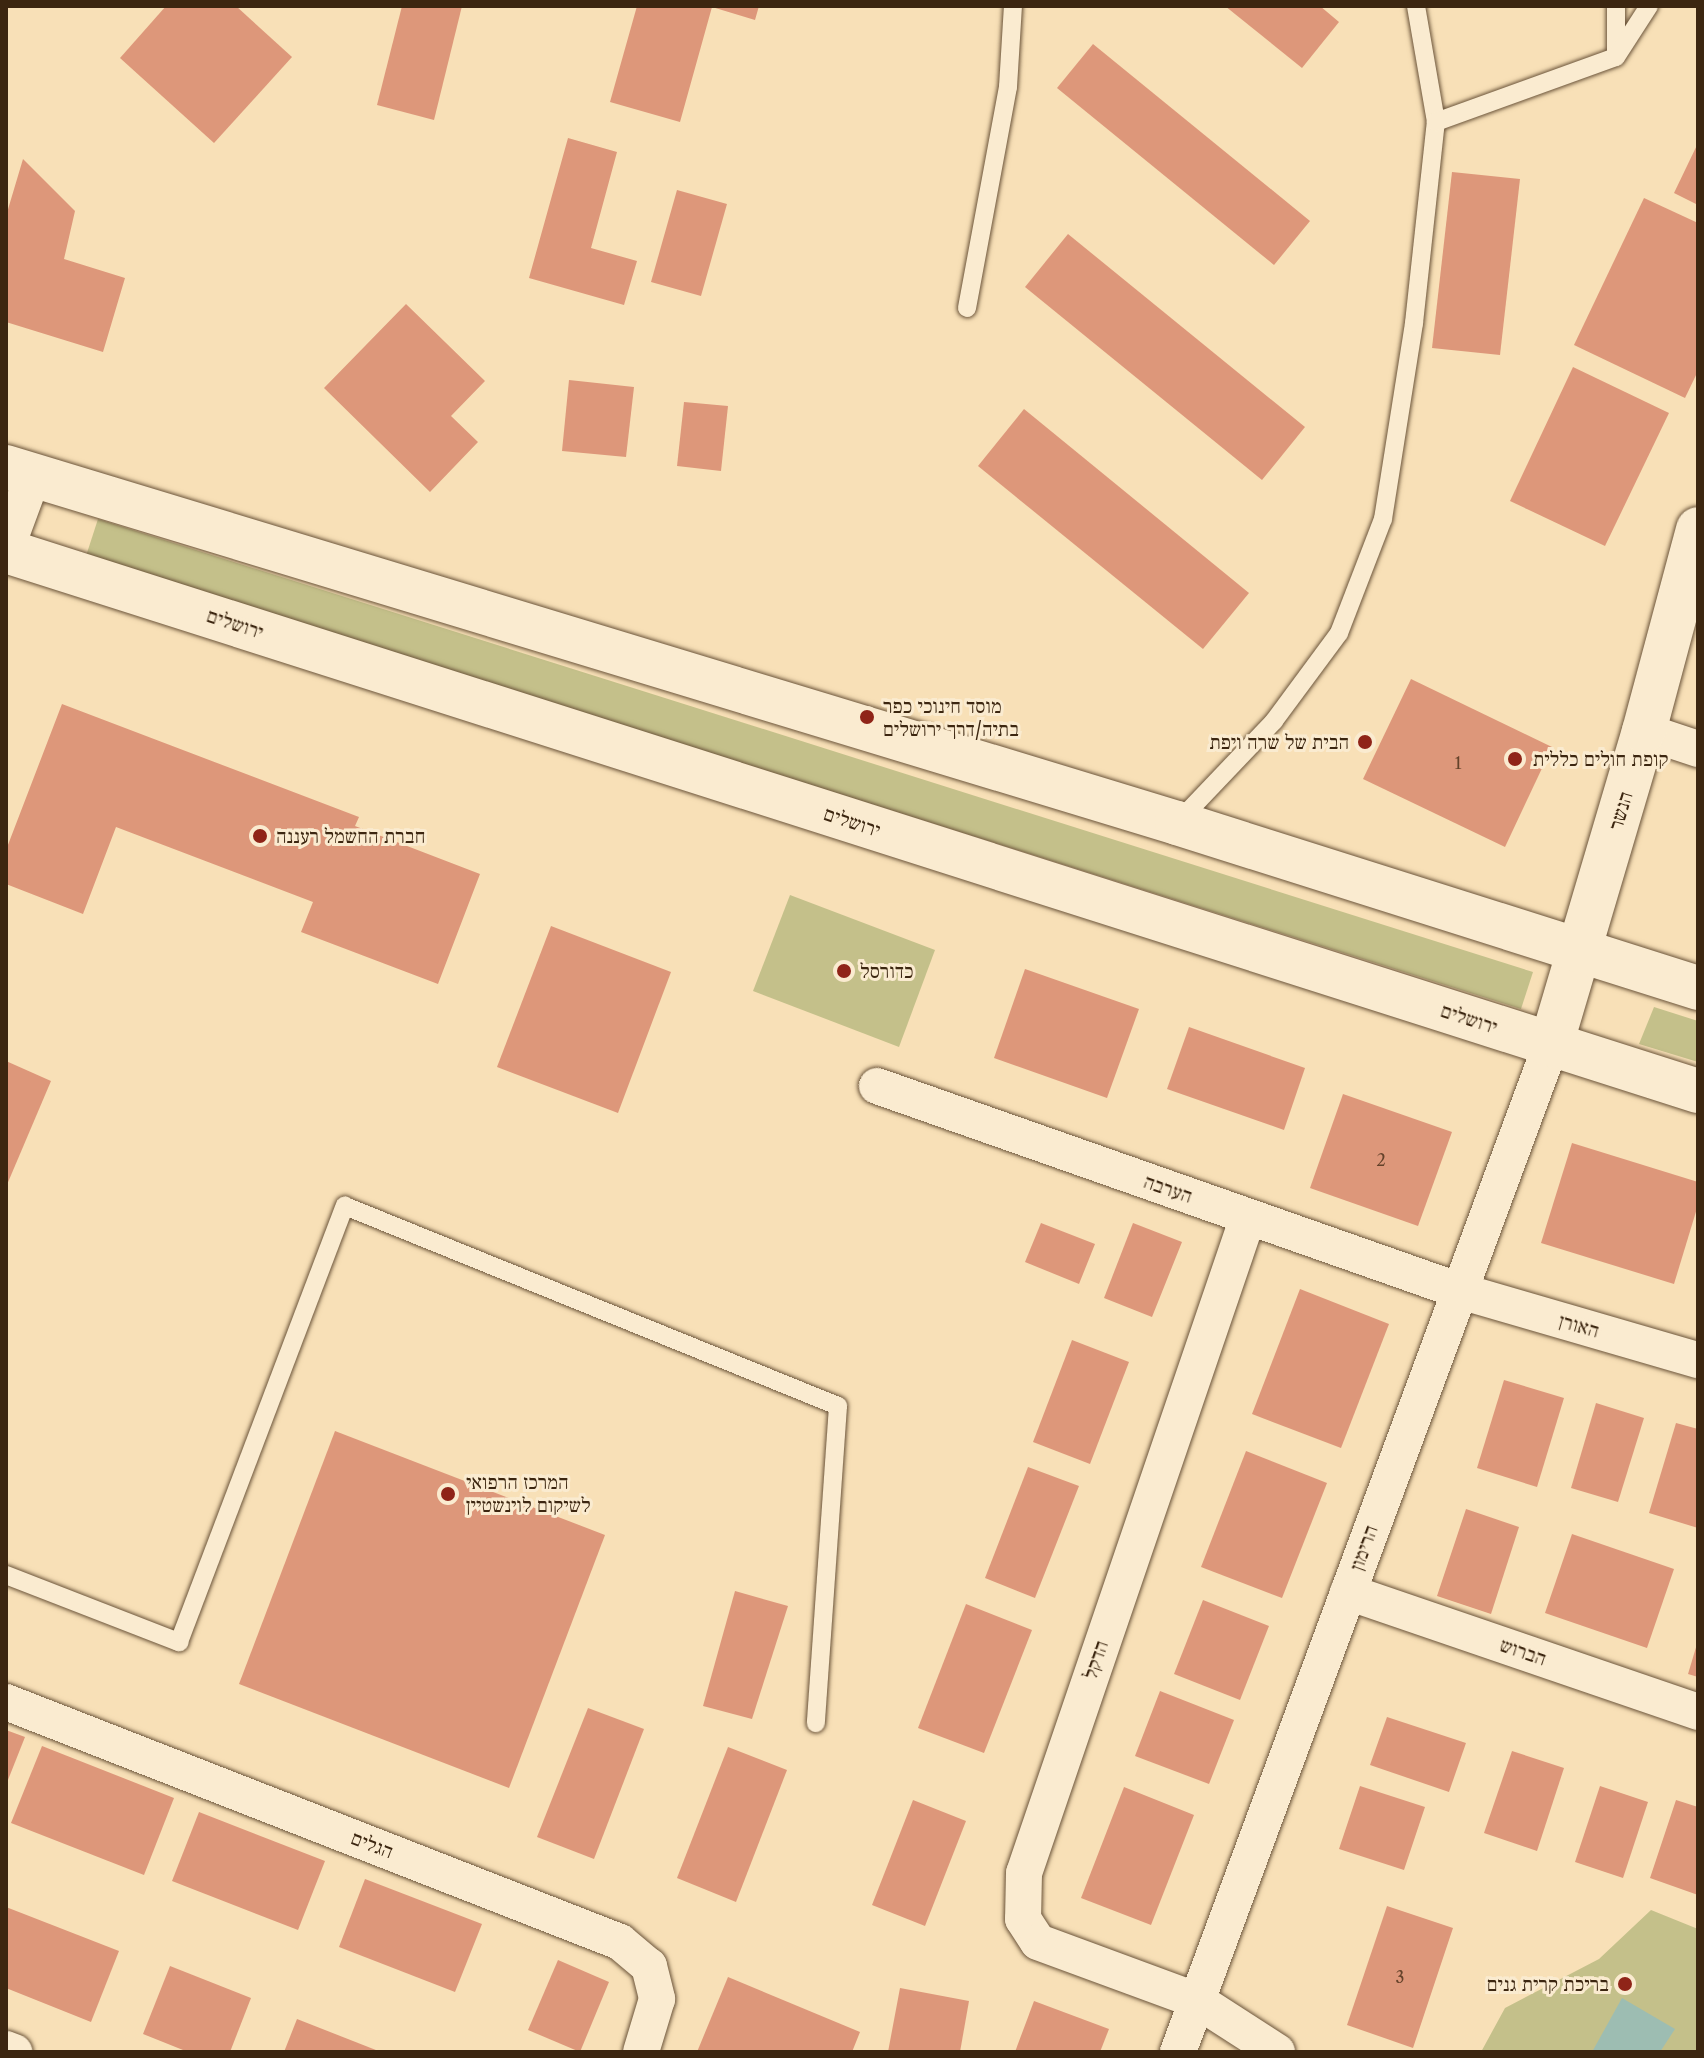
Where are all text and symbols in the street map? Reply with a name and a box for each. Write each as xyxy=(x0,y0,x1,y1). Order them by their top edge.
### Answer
street label: ירושלים xyxy=(204,604,266,644)
place label: מוסד חינוכי כפר בתיה/דרך ירושלים xyxy=(883,694,1019,741)
marker: מוסד חינוכי כפר בתיה/דרך ירושלים xyxy=(858,708,876,726)
place label: הבית של שרה ויפת xyxy=(1209,730,1349,754)
marker: הבית של שרה ויפת xyxy=(1356,733,1374,751)
place label: קופת חולים כללית xyxy=(1533,747,1668,771)
marker: קופת חולים כללית xyxy=(1504,748,1526,770)
house number: 1 xyxy=(1455,753,1461,773)
street label: הנשר xyxy=(1604,789,1638,833)
street label: ירושלים xyxy=(821,802,883,842)
place label: חברת החשמל רעננה xyxy=(276,824,425,848)
marker: חברת החשמל רעננה xyxy=(251,827,269,845)
place label: כדורסל xyxy=(860,959,913,983)
marker: כדורסל xyxy=(835,962,853,980)
street label: ירושלים xyxy=(1438,999,1500,1039)
house number: 2 xyxy=(1376,1150,1386,1170)
street label: הערבה xyxy=(1141,1170,1195,1208)
street label: האורן xyxy=(1556,1309,1602,1343)
place label: המרכז הרפואי לשיקום לוינשטיין xyxy=(466,1470,591,1517)
marker: המרכז הרפואי לשיקום לוינשטיין xyxy=(437,1483,459,1505)
street label: הרימון xyxy=(1345,1522,1383,1574)
street label: הברוש xyxy=(1497,1633,1549,1671)
street label: הדקל xyxy=(1078,1637,1114,1683)
street label: הגלים xyxy=(347,1826,397,1864)
house number: 3 xyxy=(1396,1967,1404,1987)
place label: בריכת קרית גנים xyxy=(1487,1972,1609,1996)
marker: בריכת קרית גנים xyxy=(1616,1975,1634,1993)

